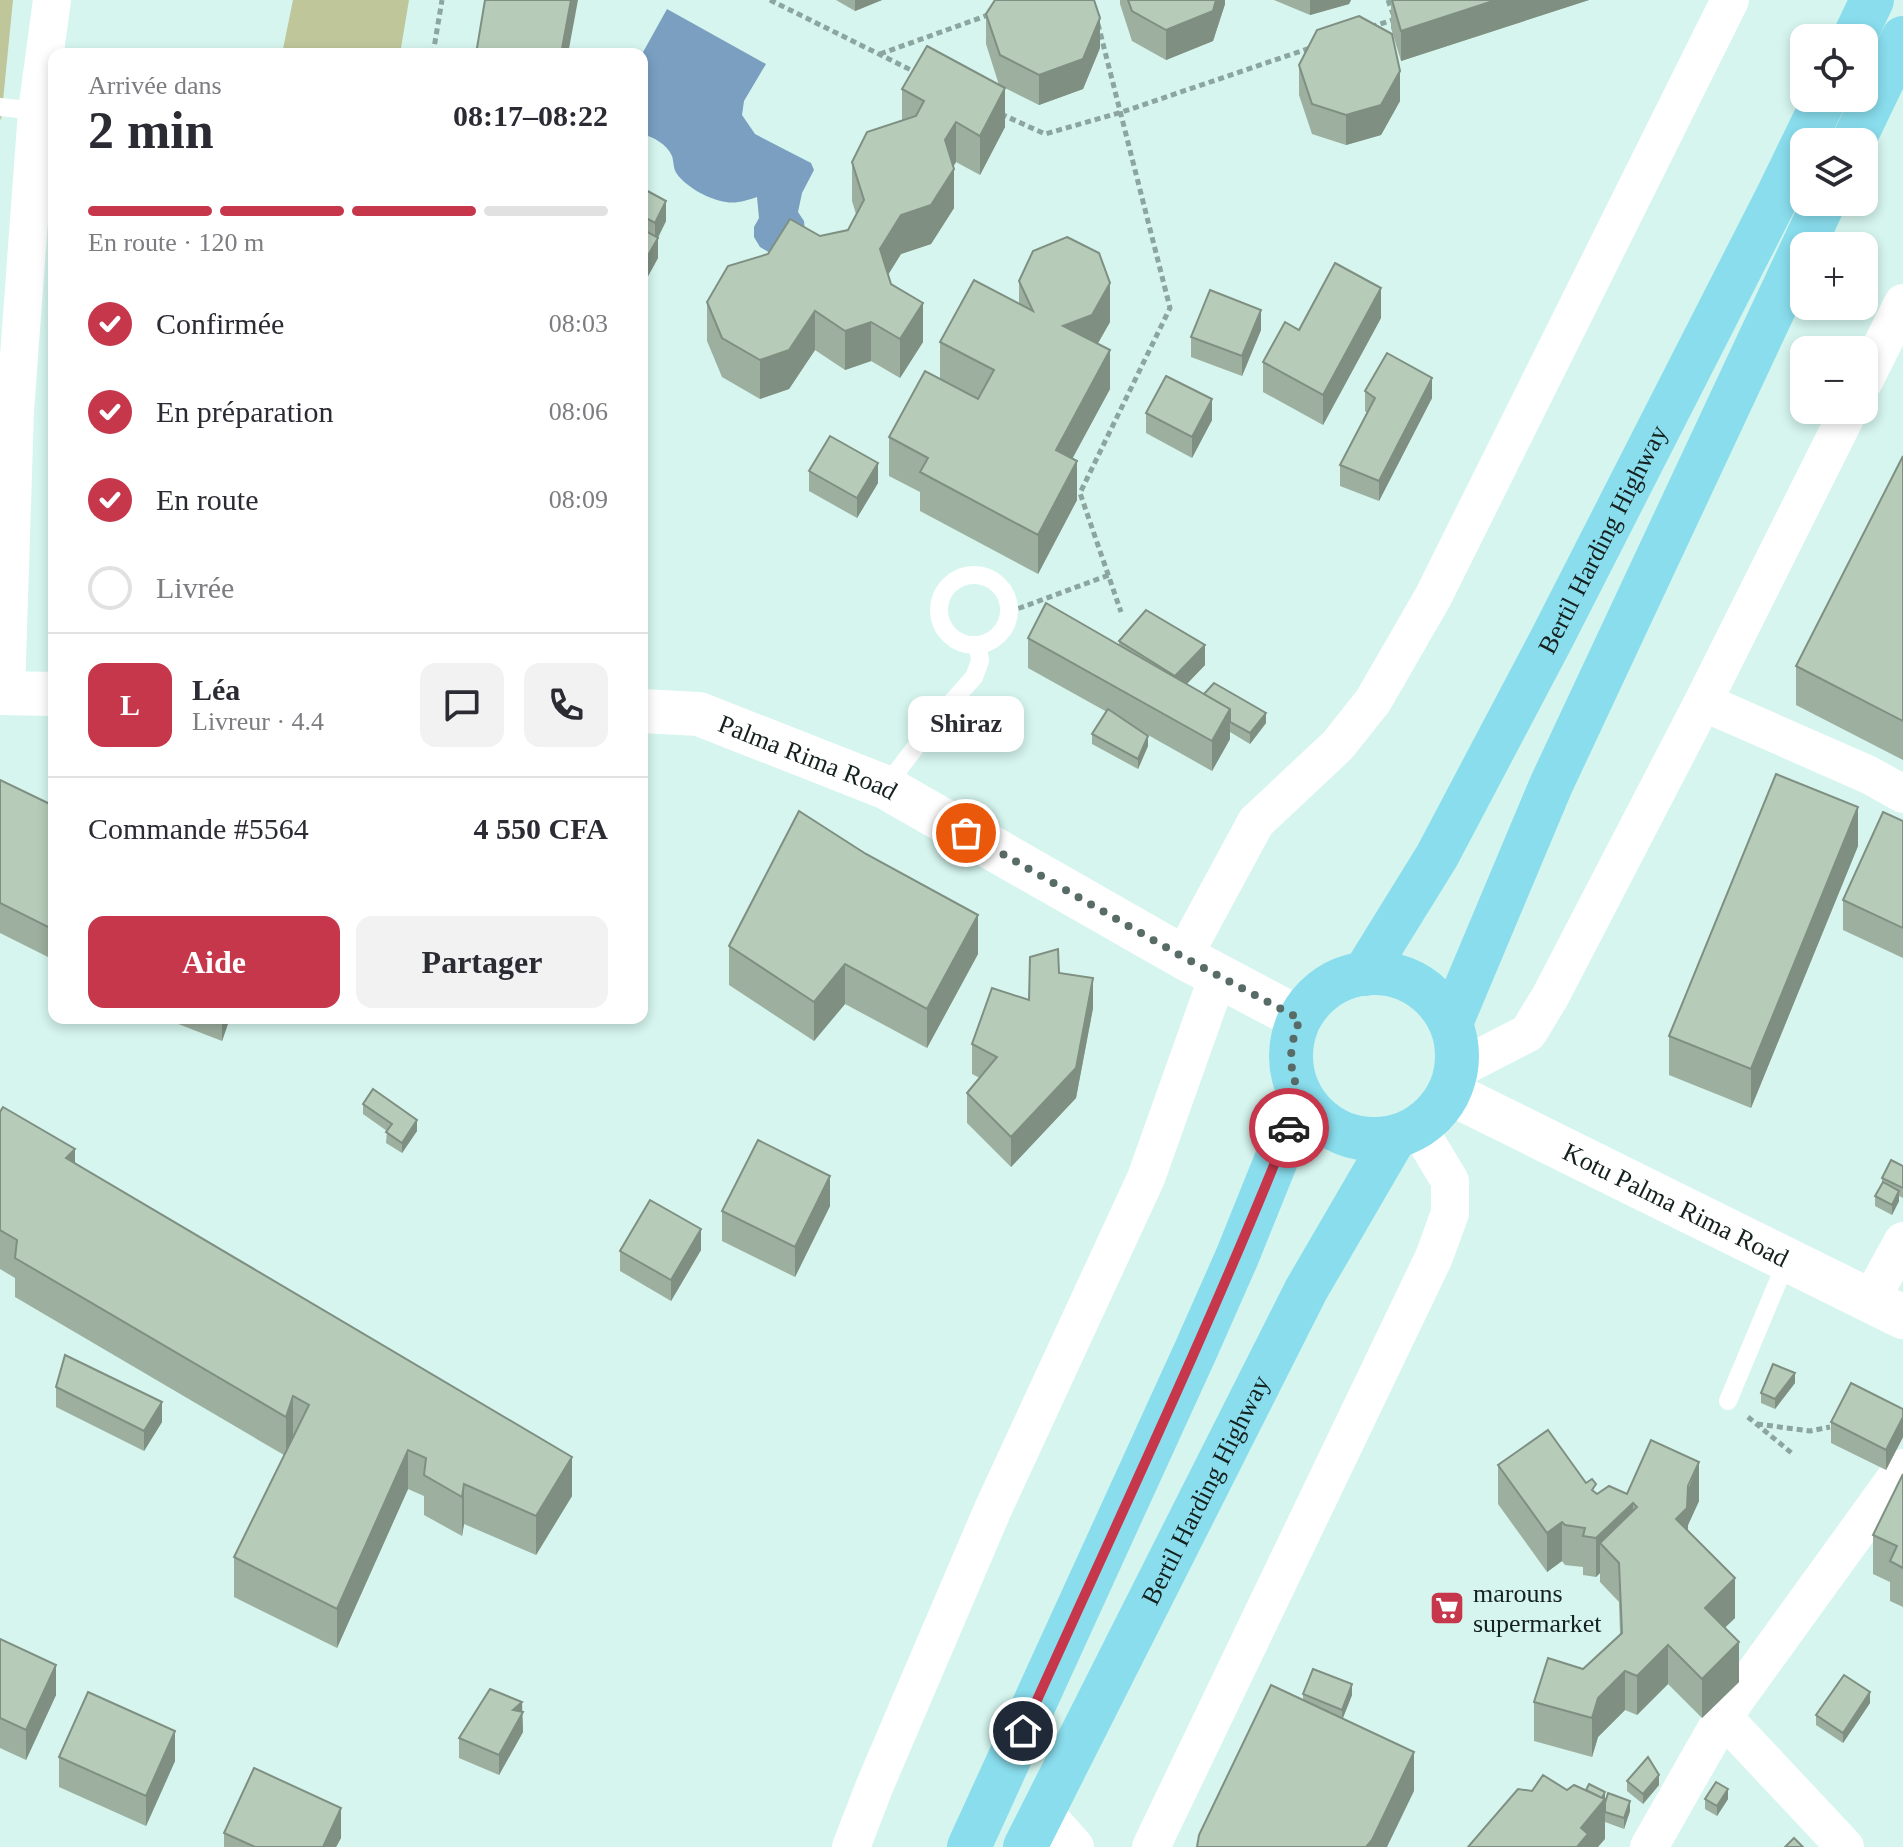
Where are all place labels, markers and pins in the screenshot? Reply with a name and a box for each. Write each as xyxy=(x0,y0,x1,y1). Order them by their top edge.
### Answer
callout: Shiraz xyxy=(908,697,1024,753)
pin xyxy=(932,799,1000,867)
place label: marouns supermarket xyxy=(1473,1579,1602,1638)
supermarket icon: marouns supermarket xyxy=(1428,1589,1466,1627)
pin xyxy=(989,1697,1057,1765)

